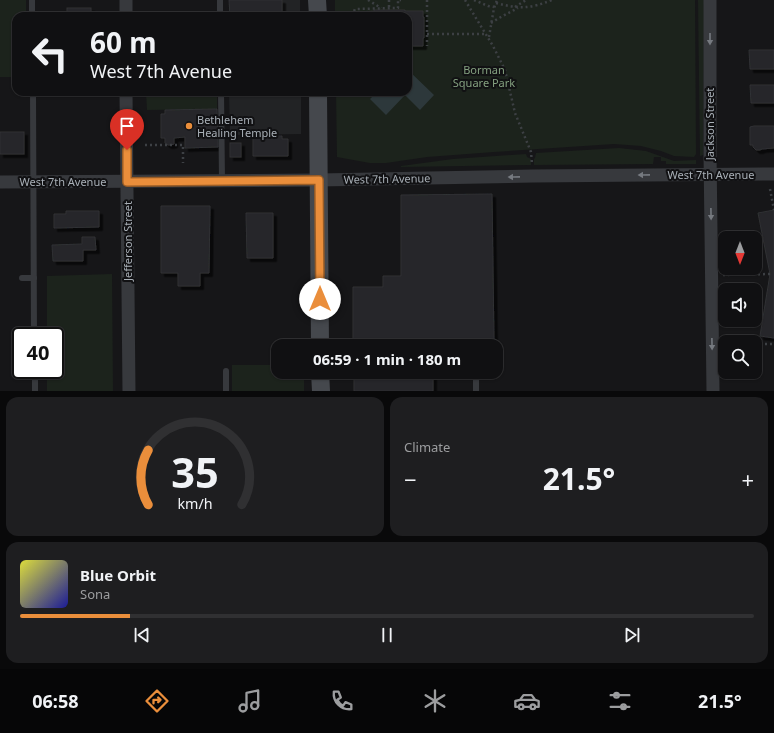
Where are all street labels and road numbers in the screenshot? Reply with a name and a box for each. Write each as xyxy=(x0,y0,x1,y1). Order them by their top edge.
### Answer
street label: Jackson Street xyxy=(702,88,717,161)
street label: West 7th Avenue xyxy=(668,167,754,182)
street label: West 7th Avenue xyxy=(343,170,431,187)
street label: West 7th Avenue xyxy=(20,174,106,189)
street label: Jefferson Street xyxy=(120,201,135,282)

